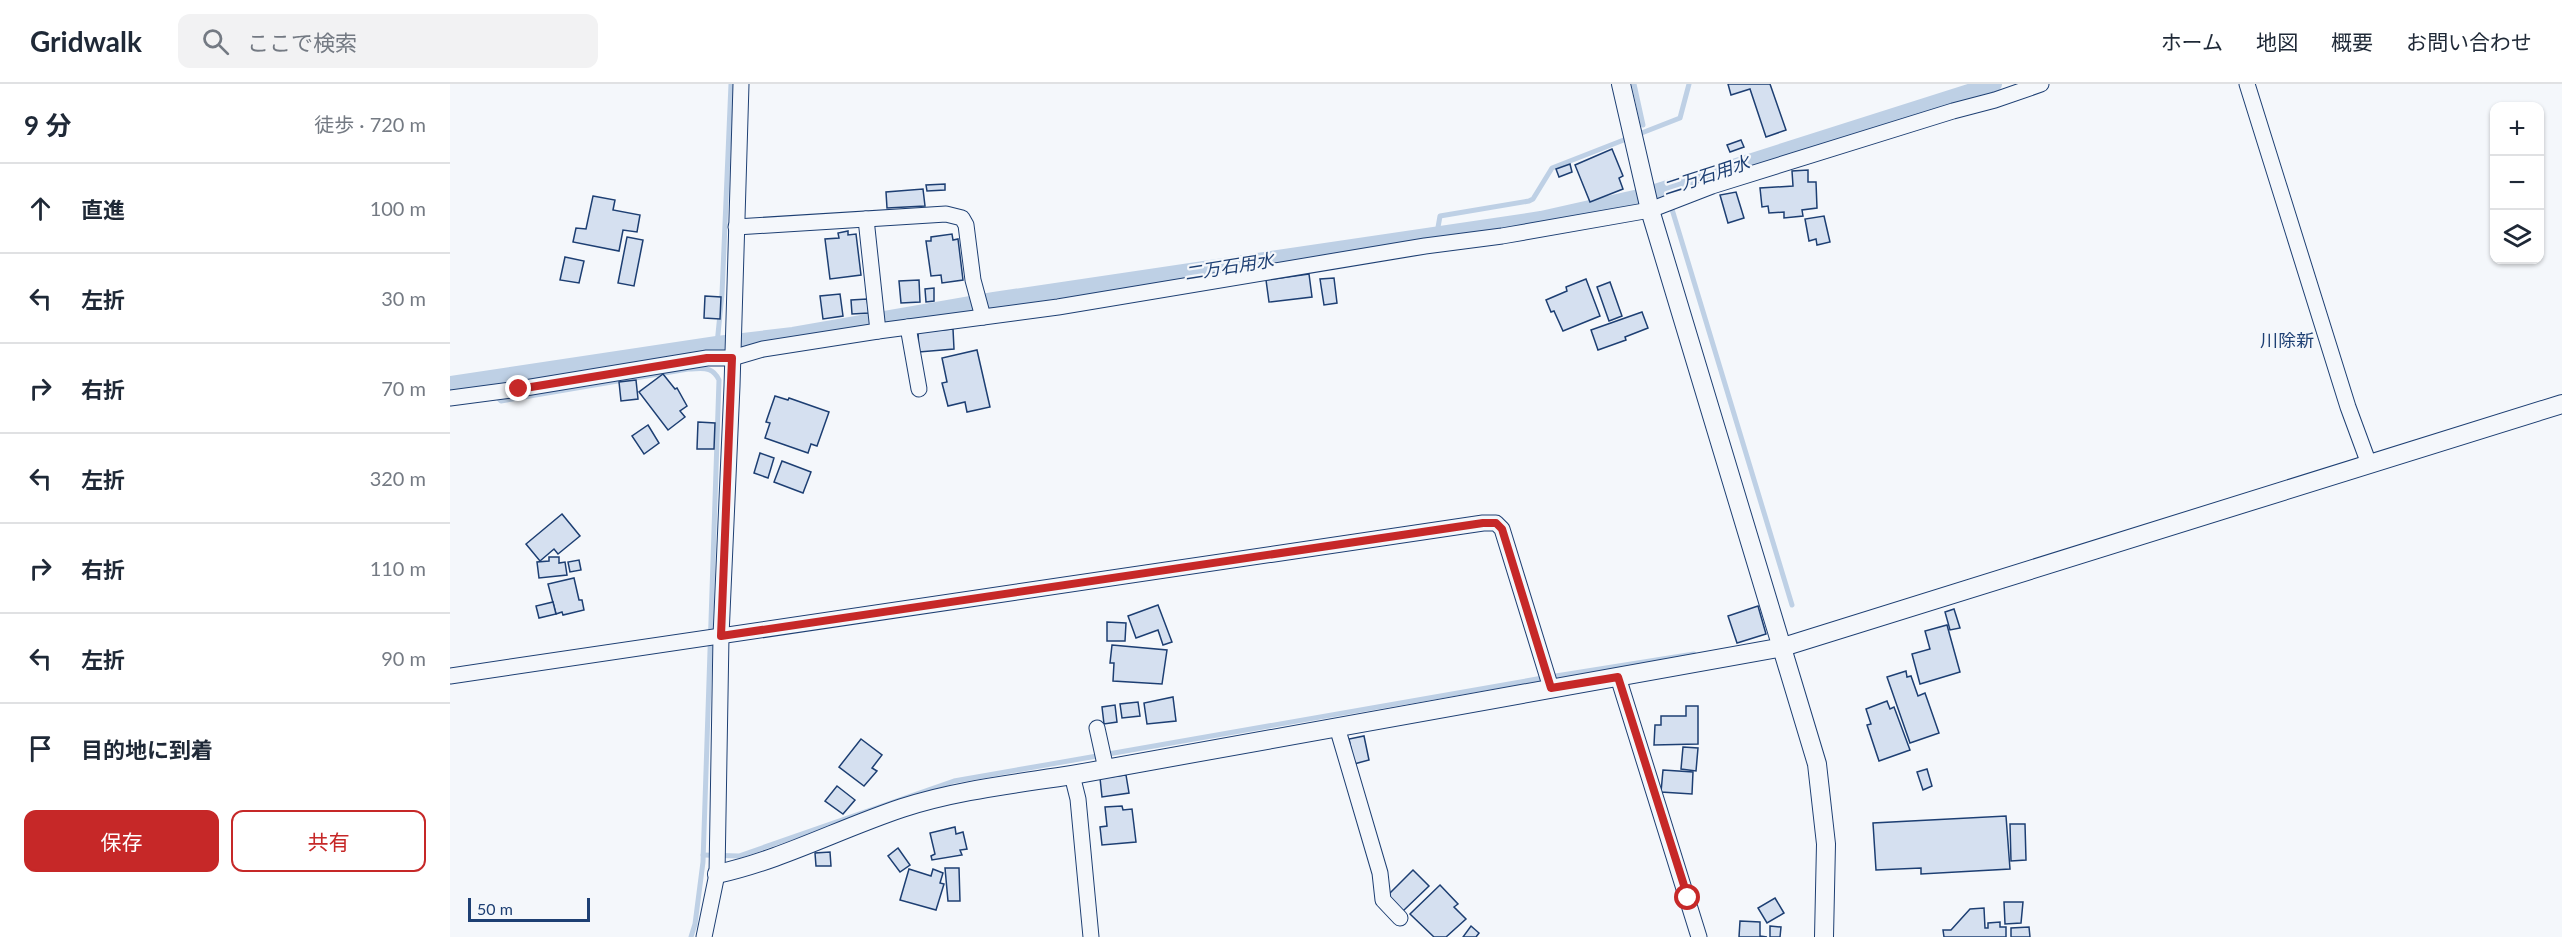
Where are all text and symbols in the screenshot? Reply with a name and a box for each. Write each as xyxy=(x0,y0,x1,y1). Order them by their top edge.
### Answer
search box xyxy=(178,14,598,68)
text: Gridwalk xyxy=(30,24,142,58)
icon: search xyxy=(199,25,232,58)
text: ここで検索 xyxy=(247,29,357,56)
text: ホーム xyxy=(2161,29,2223,54)
text: 地図 xyxy=(2256,29,2298,54)
text: 概要 xyxy=(2331,29,2373,54)
text: お問い合わせ xyxy=(2406,29,2532,54)
map controls xyxy=(2490,102,2544,264)
button: + xyxy=(2490,102,2544,156)
text: 9 分 xyxy=(24,109,71,141)
text: 徒歩 · 720 m xyxy=(314,112,426,136)
water label: 二万石用水 xyxy=(1660,150,1754,199)
button: − xyxy=(2490,156,2544,210)
icon: ahead xyxy=(24,192,57,225)
text: 直進 xyxy=(81,196,125,223)
text: 100 m xyxy=(370,196,426,220)
button: layers xyxy=(2490,210,2544,264)
water label: 二万石用水 xyxy=(1183,248,1277,284)
icon: left xyxy=(24,282,57,315)
text: 左折 xyxy=(81,286,125,313)
text: 30 m xyxy=(381,286,426,310)
district label: 川除新 xyxy=(2260,329,2314,351)
icon: right xyxy=(24,372,57,405)
route end xyxy=(505,375,531,401)
text: 右折 xyxy=(81,376,125,403)
text: 70 m xyxy=(381,376,426,400)
icon: left xyxy=(24,462,57,495)
text: 左折 xyxy=(81,466,125,493)
text: 320 m xyxy=(370,466,426,490)
icon: right xyxy=(24,552,57,585)
text: 右折 xyxy=(81,556,125,583)
text: 110 m xyxy=(370,556,426,580)
icon: left xyxy=(24,642,57,675)
text: 左折 xyxy=(81,646,125,673)
text: 90 m xyxy=(381,646,426,670)
icon: arrive xyxy=(24,732,57,765)
text: 目的地に到着 xyxy=(81,736,213,763)
button: 保存 xyxy=(24,810,219,872)
button: 共有 xyxy=(231,810,426,872)
route start xyxy=(1674,884,1700,910)
scale bar xyxy=(468,895,590,922)
text: 50 m xyxy=(477,899,513,918)

